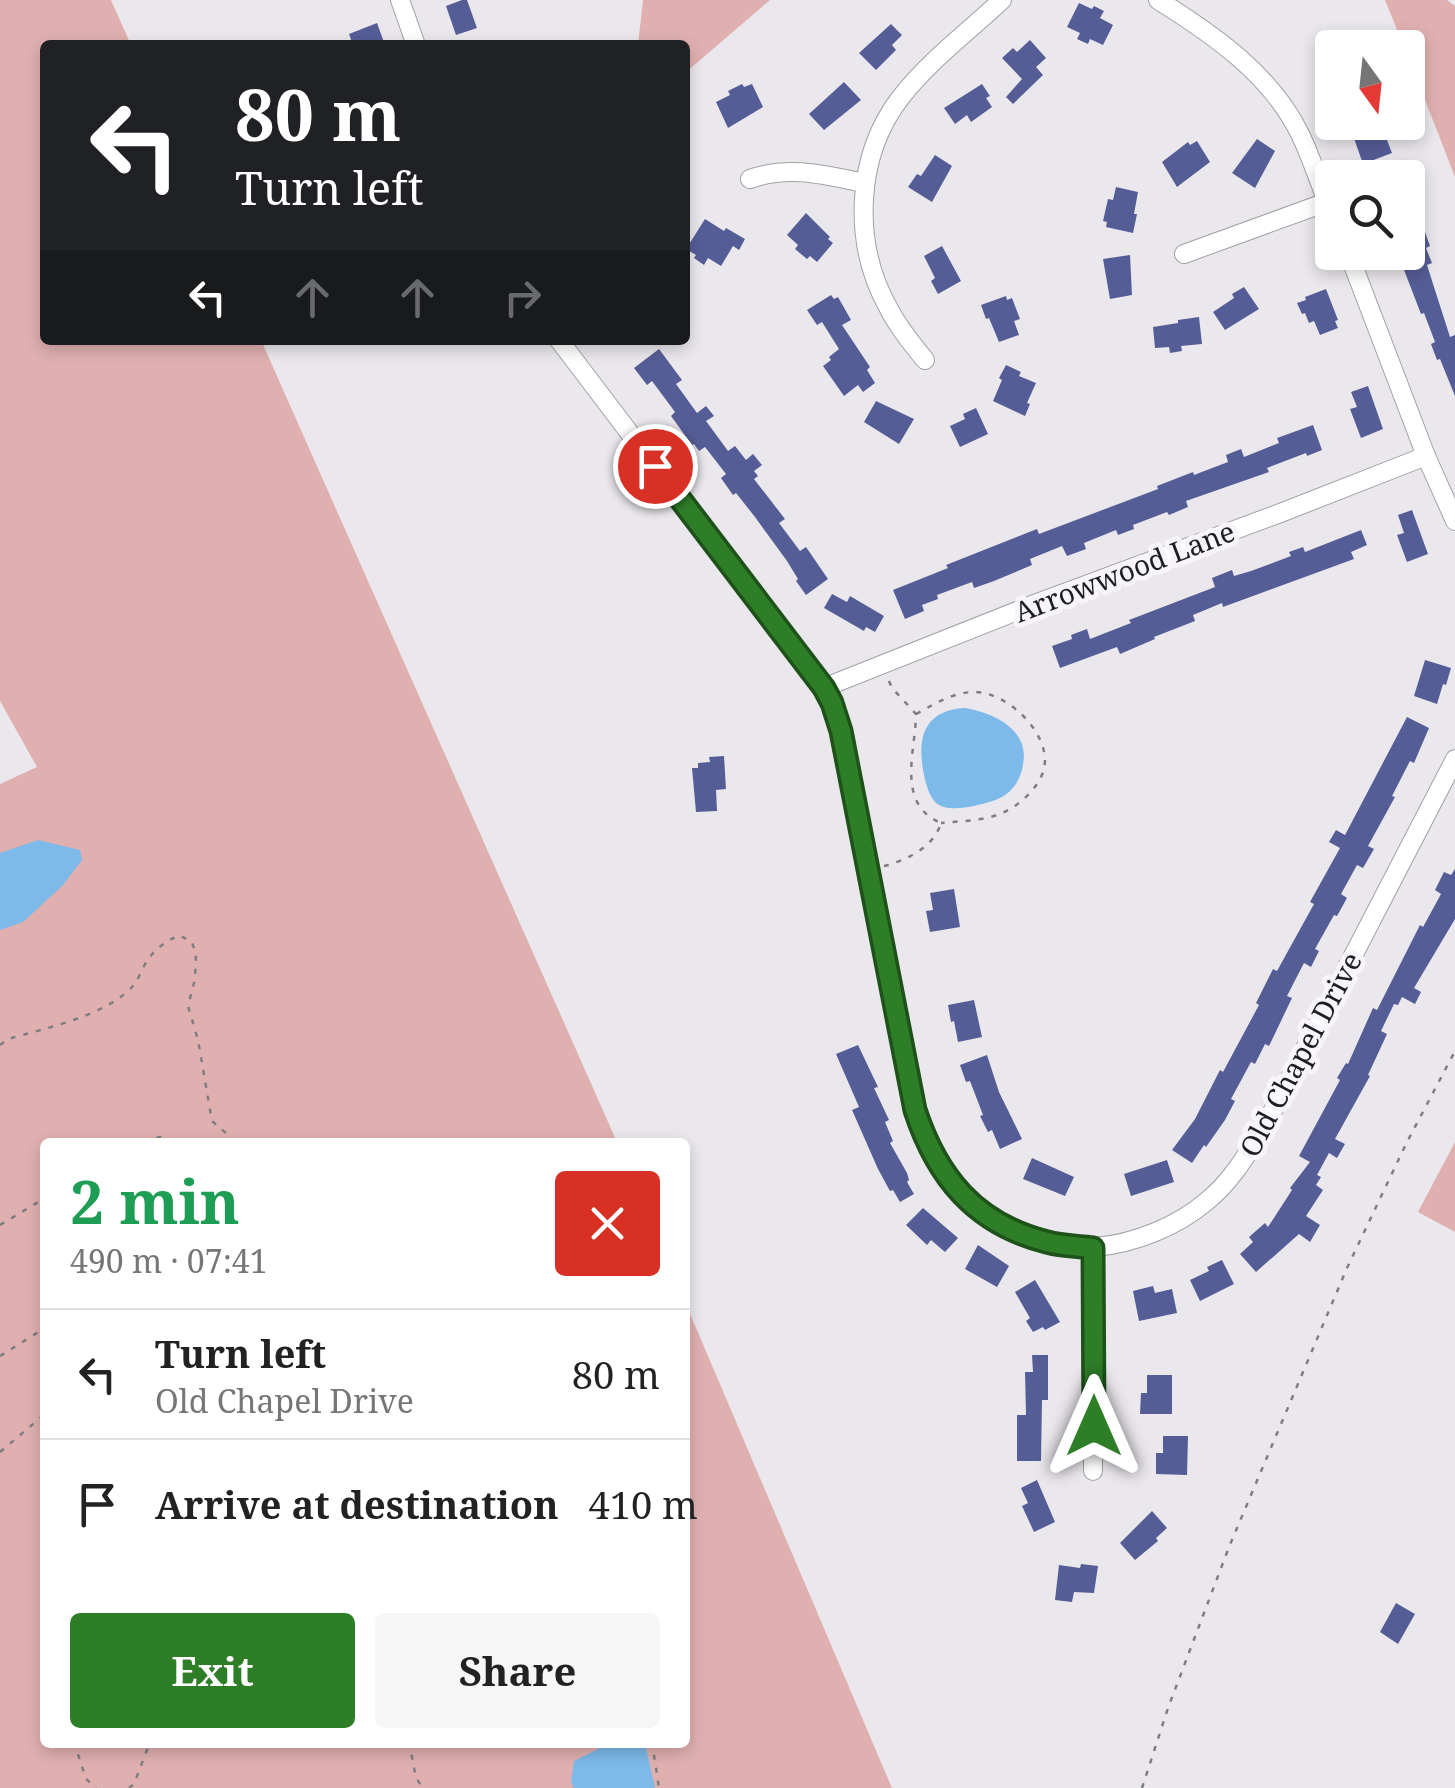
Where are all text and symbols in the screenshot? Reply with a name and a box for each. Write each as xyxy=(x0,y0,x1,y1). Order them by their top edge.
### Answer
north arrow xyxy=(1315,30,1425,140)
map controls xyxy=(1315,30,1425,270)
text: 80 m xyxy=(235,66,401,162)
icon: left xyxy=(70,80,200,210)
text: Turn left xyxy=(235,157,424,218)
button: search xyxy=(1315,160,1425,270)
icon: left xyxy=(180,270,235,325)
icon: ahead xyxy=(285,270,340,325)
icon: ahead xyxy=(390,270,445,325)
icon: right xyxy=(495,270,550,325)
pin xyxy=(613,424,698,509)
icon: arrive xyxy=(628,439,683,494)
street label: Arrowwood Lane xyxy=(1008,511,1240,631)
street label: Old Chapel Drive xyxy=(1230,945,1370,1163)
text: 2 min xyxy=(70,1160,240,1242)
button: close xyxy=(555,1171,660,1276)
text: 490 m · 07:41 xyxy=(70,1239,268,1282)
text: Turn left xyxy=(155,1327,326,1379)
icon: left xyxy=(70,1347,125,1402)
text: 80 m xyxy=(572,1348,660,1400)
position arrow xyxy=(1042,1374,1146,1478)
text: Old Chapel Drive xyxy=(155,1379,414,1422)
icon: arrive xyxy=(70,1477,125,1532)
text: Arrive at destination xyxy=(155,1478,559,1530)
text: 410 m xyxy=(589,1478,698,1530)
button: Exit xyxy=(70,1613,355,1728)
button: Share xyxy=(375,1613,660,1728)

